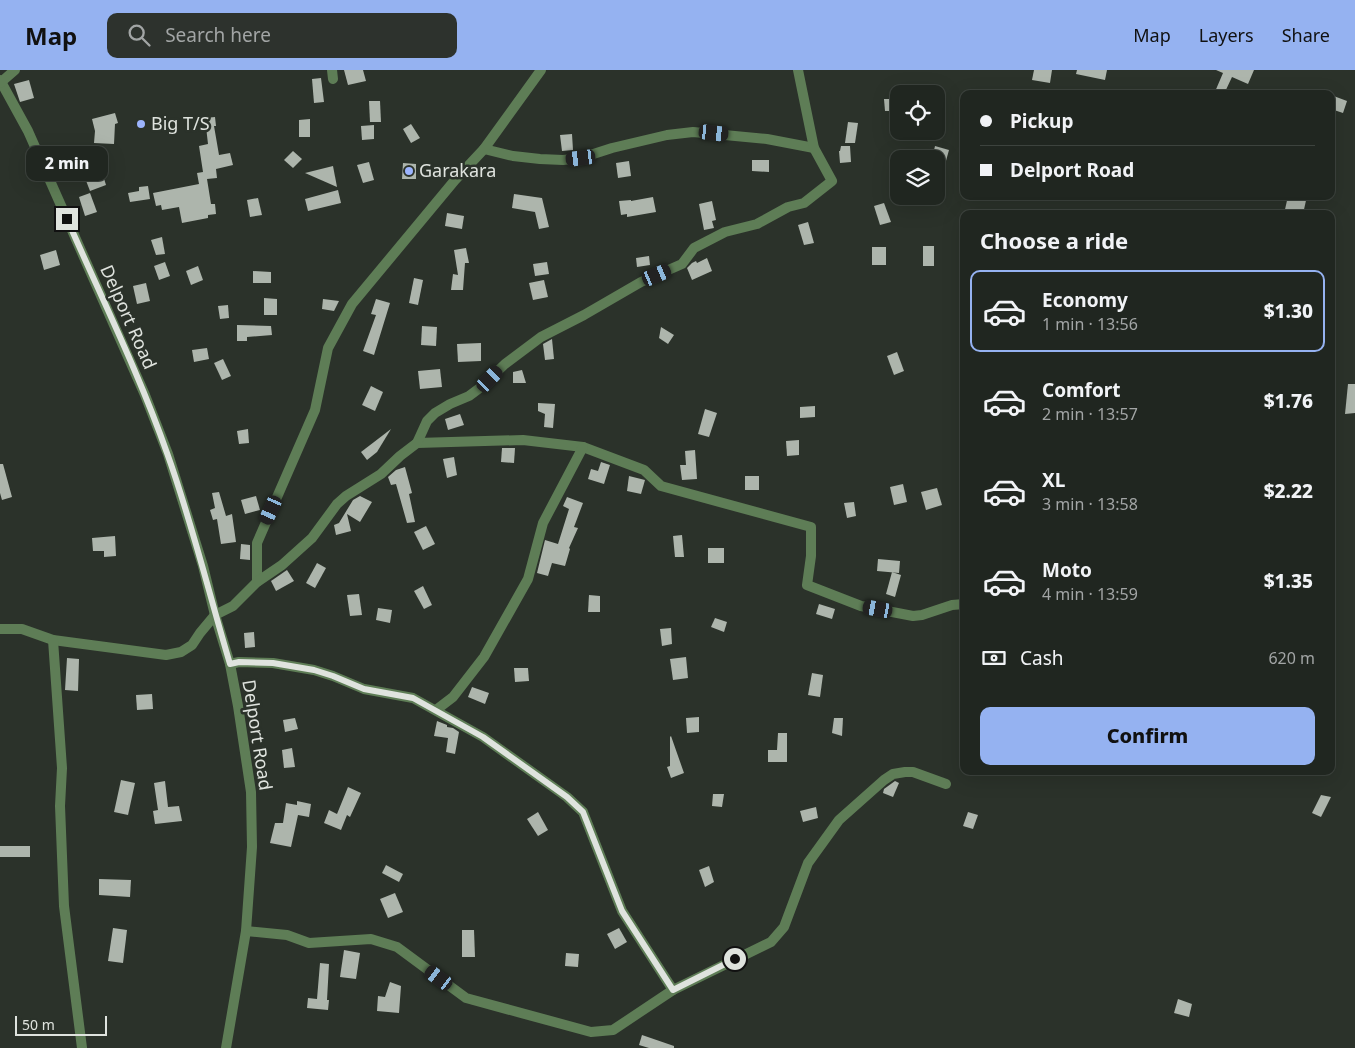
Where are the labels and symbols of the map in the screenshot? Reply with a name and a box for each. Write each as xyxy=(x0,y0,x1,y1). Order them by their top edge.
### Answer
place label: Big T/S xyxy=(151,111,210,135)
marker: Big T/S xyxy=(135,118,147,130)
car xyxy=(698,124,729,142)
callout: 2 min xyxy=(26,146,108,182)
car xyxy=(565,149,596,167)
place label: Garakara xyxy=(419,158,496,182)
marker: Garakara xyxy=(403,165,415,177)
route end xyxy=(56,208,78,230)
street label: Delport Road xyxy=(95,261,163,373)
car xyxy=(640,262,673,288)
car xyxy=(474,363,505,395)
car xyxy=(258,493,283,527)
car xyxy=(861,599,894,619)
street label: Delport Road xyxy=(237,678,279,792)
route start xyxy=(724,948,746,970)
car xyxy=(422,963,455,993)
scale bar xyxy=(15,1013,108,1036)

